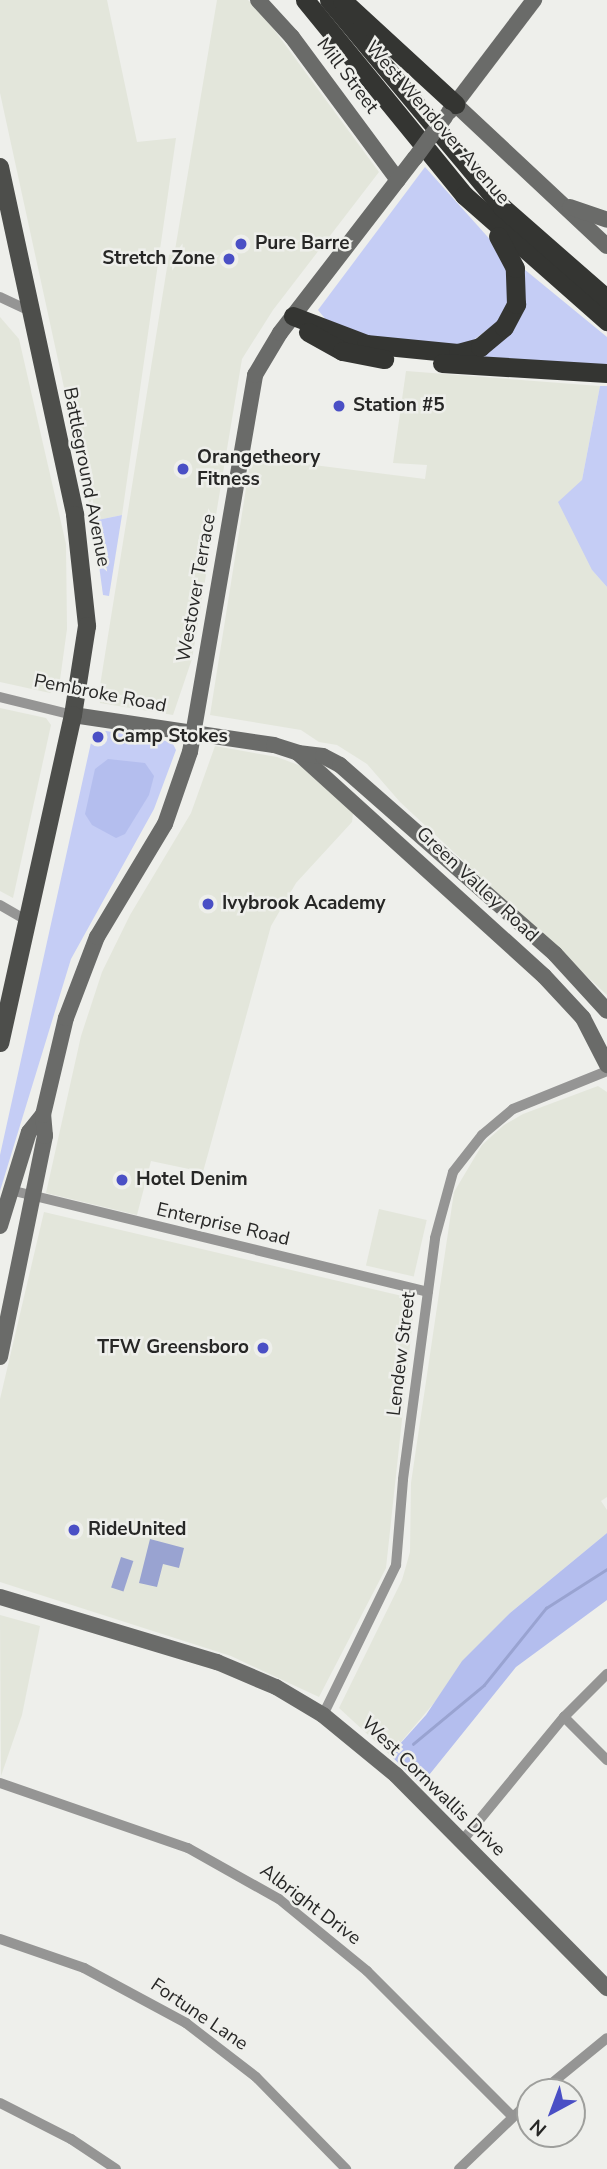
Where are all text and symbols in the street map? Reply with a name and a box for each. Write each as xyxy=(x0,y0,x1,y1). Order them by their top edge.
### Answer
street label: Mill Street xyxy=(311,34,383,118)
street label: West Wendover Avenue xyxy=(360,37,514,209)
place label: Pure Barre xyxy=(255,233,349,255)
marker: Pure Barre xyxy=(233,236,249,252)
place label: Stretch Zone xyxy=(102,248,215,270)
marker: Stretch Zone xyxy=(221,251,237,267)
street label: Battleground Avenue xyxy=(57,385,115,569)
place label: Station #5 xyxy=(353,395,445,417)
marker: Station #5 xyxy=(331,398,347,414)
place label: Orangetheory Fitness xyxy=(197,447,320,491)
marker: Orangetheory Fitness xyxy=(175,461,191,477)
street label: Westover Terrace xyxy=(173,512,221,664)
street label: Pembroke Road xyxy=(32,670,168,718)
place label: Camp Stokes xyxy=(112,726,228,748)
marker: Camp Stokes xyxy=(90,729,106,745)
street label: Green Valley Road xyxy=(411,823,543,947)
place label: Ivybrook Academy xyxy=(222,893,386,915)
marker: Ivybrook Academy xyxy=(200,896,216,912)
place label: Hotel Denim xyxy=(136,1169,248,1191)
marker: Hotel Denim xyxy=(114,1172,130,1188)
street label: Enterprise Road xyxy=(154,1199,292,1251)
street label: Lendew Street xyxy=(383,1291,421,1417)
place label: TFW Greensboro xyxy=(97,1337,249,1359)
marker: TFW Greensboro xyxy=(255,1340,271,1356)
place label: RideUnited xyxy=(88,1519,186,1541)
marker: RideUnited xyxy=(66,1522,82,1538)
street label: West Cornwallis Drive xyxy=(356,1712,510,1862)
street label: Albright Drive xyxy=(255,1860,365,1950)
street label: Fortune Lane xyxy=(146,1974,252,2056)
north arrow xyxy=(516,2078,586,2148)
text: N xyxy=(525,2113,552,2142)

